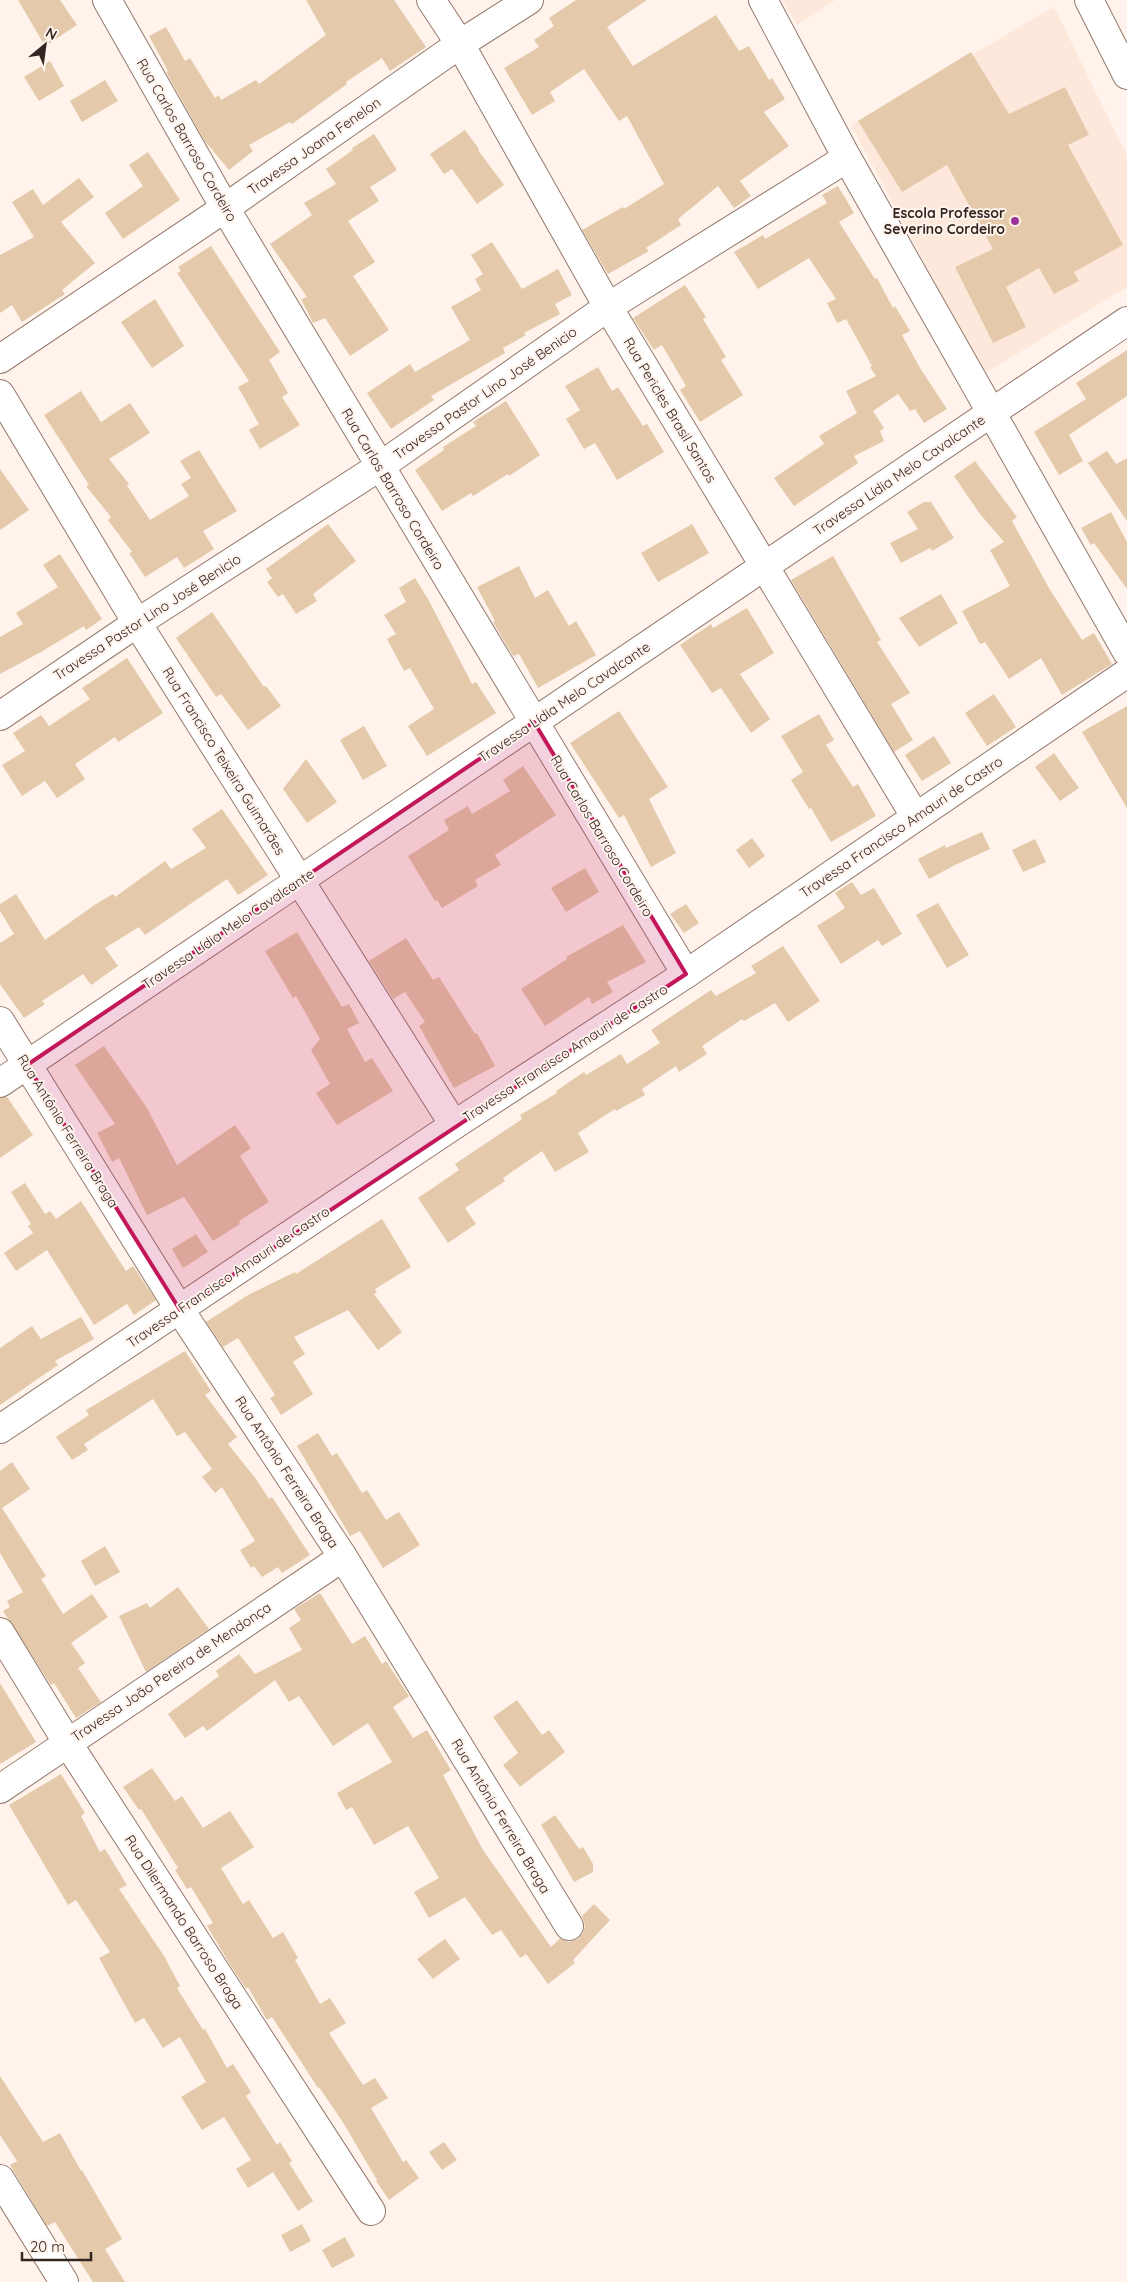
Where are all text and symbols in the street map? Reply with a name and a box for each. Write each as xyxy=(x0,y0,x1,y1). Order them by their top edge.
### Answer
north arrow xyxy=(20,20,70,70)
text: N xyxy=(42,23,60,44)
street label: Rua Carlos Barroso Cordeiro xyxy=(133,55,241,225)
street label: Travessa Joana Fenelon xyxy=(244,93,384,199)
place label: Escola Professor Severino Cordeiro xyxy=(884,204,1005,238)
marker: Escola Professor Severino Cordeiro xyxy=(1009,215,1021,227)
street label: Travessa Pastor Lino José Benicio xyxy=(390,323,580,463)
street label: Rua Pericles Brasil Santos xyxy=(619,334,721,486)
street label: Rua Carlos Barroso Cordeiro xyxy=(338,405,448,573)
street label: Travessa Lídia Melo Cavalcante xyxy=(809,410,989,539)
street label: Travessa Pastor Lino José Benicio xyxy=(50,550,244,684)
street label: Travessa Lídia Melo Cavalcante xyxy=(474,637,654,766)
street label: Rua Francisco Teixeira Guimarães xyxy=(159,664,289,858)
street label: Rua Carlos Barroso Cordeiro xyxy=(547,752,657,920)
street label: Travessa Francisco Amauri de Castro xyxy=(796,752,1006,902)
street label: Travessa Lídia Melo Cavalcante xyxy=(138,864,318,993)
street label: Travessa Francisco Amauri de Castro xyxy=(459,980,671,1126)
street label: Rua Antônio Ferreira Braga xyxy=(13,1051,123,1211)
street label: Travessa Francisco Amauri de Castro xyxy=(123,1202,333,1352)
street label: Rua Antônio Ferreira Braga xyxy=(231,1393,343,1551)
street label: Travessa João Pereira de Mendonça xyxy=(68,1598,274,1746)
street label: Rua Antônio Ferreira Braga xyxy=(448,1735,554,1897)
street label: Rua Dilermando Barroso Braga xyxy=(121,1831,247,2013)
scale bar xyxy=(22,2230,91,2262)
text: 20 m xyxy=(30,2237,65,2256)

